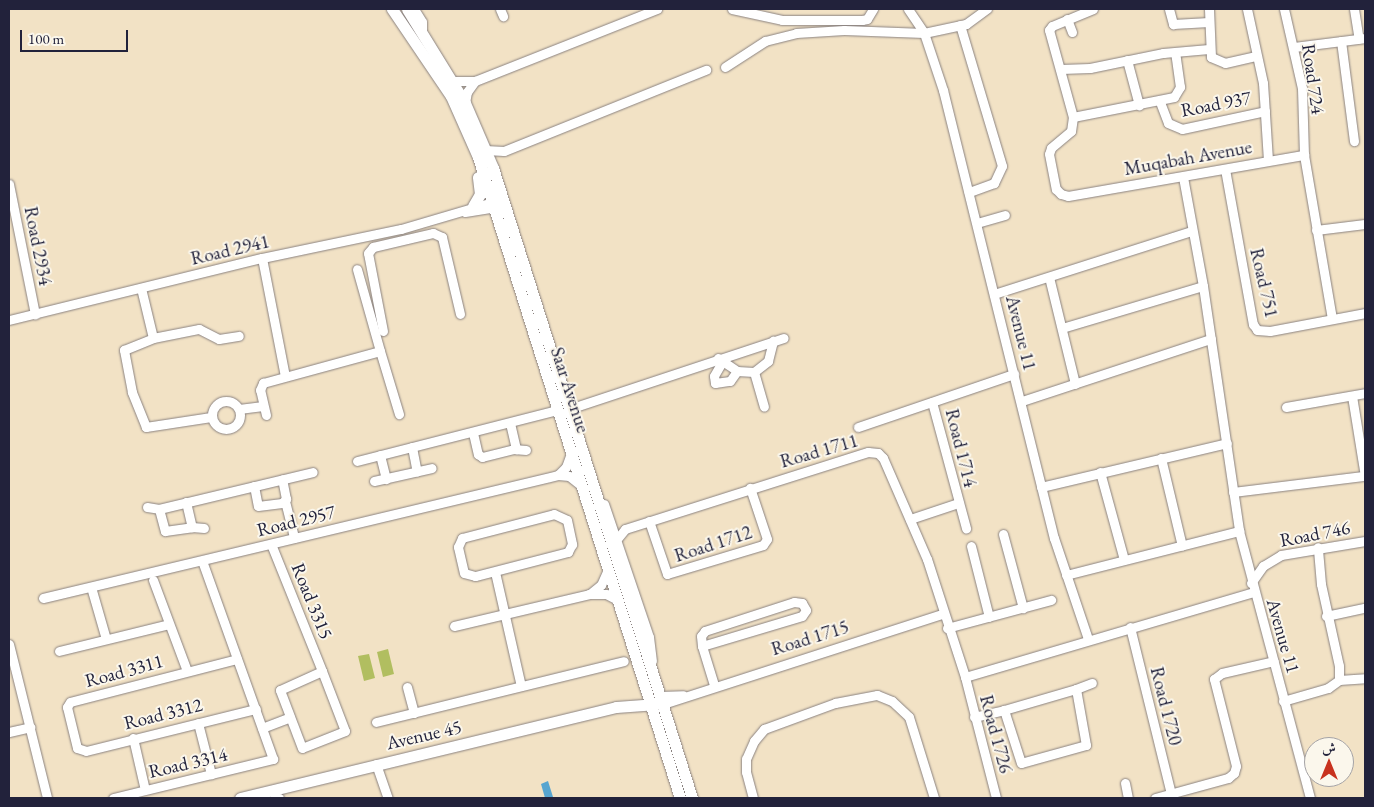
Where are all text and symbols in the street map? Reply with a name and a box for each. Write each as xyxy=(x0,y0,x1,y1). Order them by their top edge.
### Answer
scale bar xyxy=(22,20,130,52)
text: 100 m xyxy=(28,29,64,48)
street label: Road 724 xyxy=(1297,42,1329,116)
street label: Road 937 xyxy=(1179,86,1253,122)
street label: Muqabah Avenue xyxy=(1122,136,1254,180)
street label: Road 2934 xyxy=(19,205,57,287)
street label: Road 2941 xyxy=(188,230,272,270)
street label: Road 751 xyxy=(1245,246,1283,320)
street label: Avenue 11 xyxy=(1001,293,1041,373)
street label: Saar Avenue xyxy=(545,344,595,436)
street label: Road 1714 xyxy=(940,406,982,490)
street label: Road 1711 xyxy=(777,429,861,473)
street label: Road 2957 xyxy=(254,500,338,542)
street label: Road 746 xyxy=(1278,516,1352,552)
street label: Road 1712 xyxy=(671,521,755,567)
street label: Road 3315 xyxy=(286,560,338,642)
street label: Avenue 11 xyxy=(1261,596,1305,676)
street label: Road 1715 xyxy=(768,615,852,661)
street label: Road 3311 xyxy=(82,650,166,692)
street label: Road 1720 xyxy=(1145,664,1187,748)
street label: Road 1726 xyxy=(975,692,1017,776)
street label: Road 3312 xyxy=(121,693,205,735)
street label: Avenue 45 xyxy=(384,715,464,755)
north arrow xyxy=(1304,737,1354,787)
text: ش xyxy=(1322,739,1336,757)
street label: Road 3314 xyxy=(146,743,230,783)

